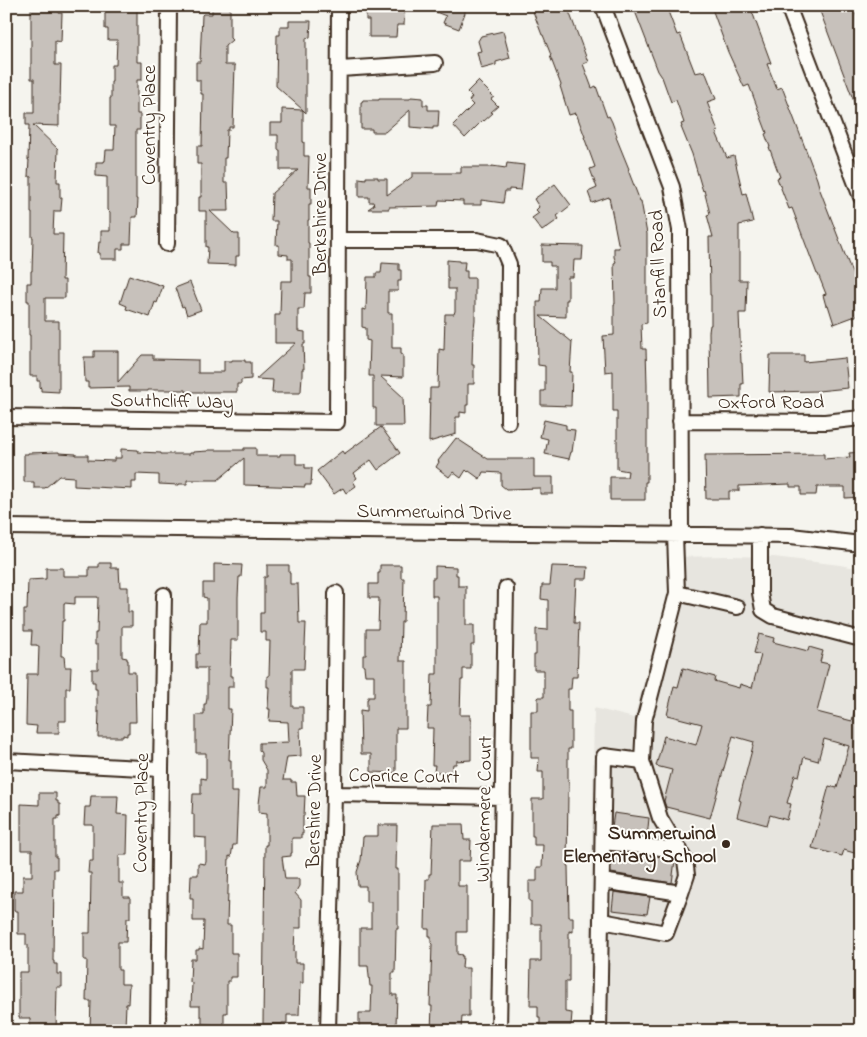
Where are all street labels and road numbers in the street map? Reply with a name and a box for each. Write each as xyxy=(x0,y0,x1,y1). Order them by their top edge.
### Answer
street label: Coventry Place xyxy=(136,65,165,185)
street label: Berkshire Drive xyxy=(307,153,336,276)
street label: Stanfill Road xyxy=(643,209,676,319)
street label: Southcliff Way xyxy=(110,387,234,418)
street label: Oxford Road xyxy=(718,389,824,418)
street label: Summerwind Drive xyxy=(356,498,512,529)
street label: Windermere Court xyxy=(470,735,501,883)
street label: Coventry Place xyxy=(127,753,158,873)
street label: Bershire Drive xyxy=(300,754,331,869)
street label: Coprice Court xyxy=(348,762,460,793)

